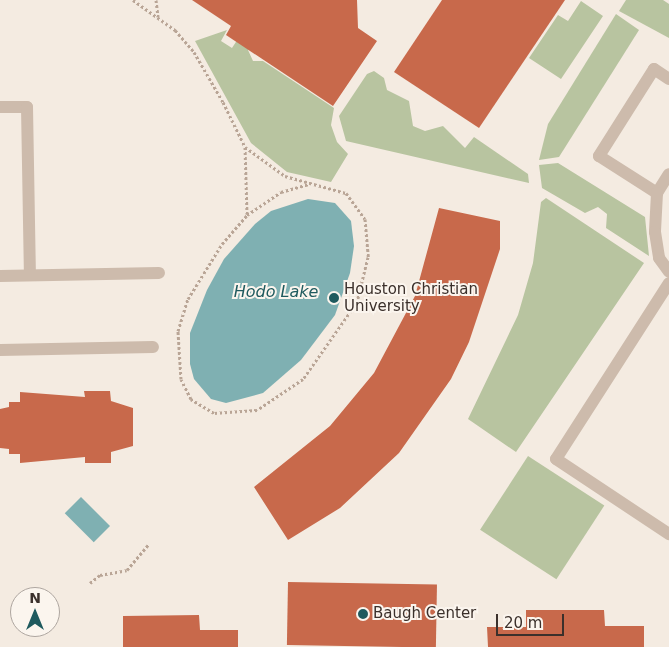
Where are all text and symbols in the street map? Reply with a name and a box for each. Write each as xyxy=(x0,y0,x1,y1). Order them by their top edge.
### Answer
place label: Houston Christian University xyxy=(344,280,478,315)
water label: Hodo Lake xyxy=(234,282,318,302)
marker: Houston Christian University xyxy=(328,292,340,304)
north arrow xyxy=(10,587,60,637)
text: N xyxy=(29,590,41,606)
scale bar xyxy=(499,604,566,636)
place label: Baugh Center xyxy=(373,605,476,623)
marker: Baugh Center xyxy=(357,608,369,620)
text: 20 m xyxy=(504,614,542,632)

